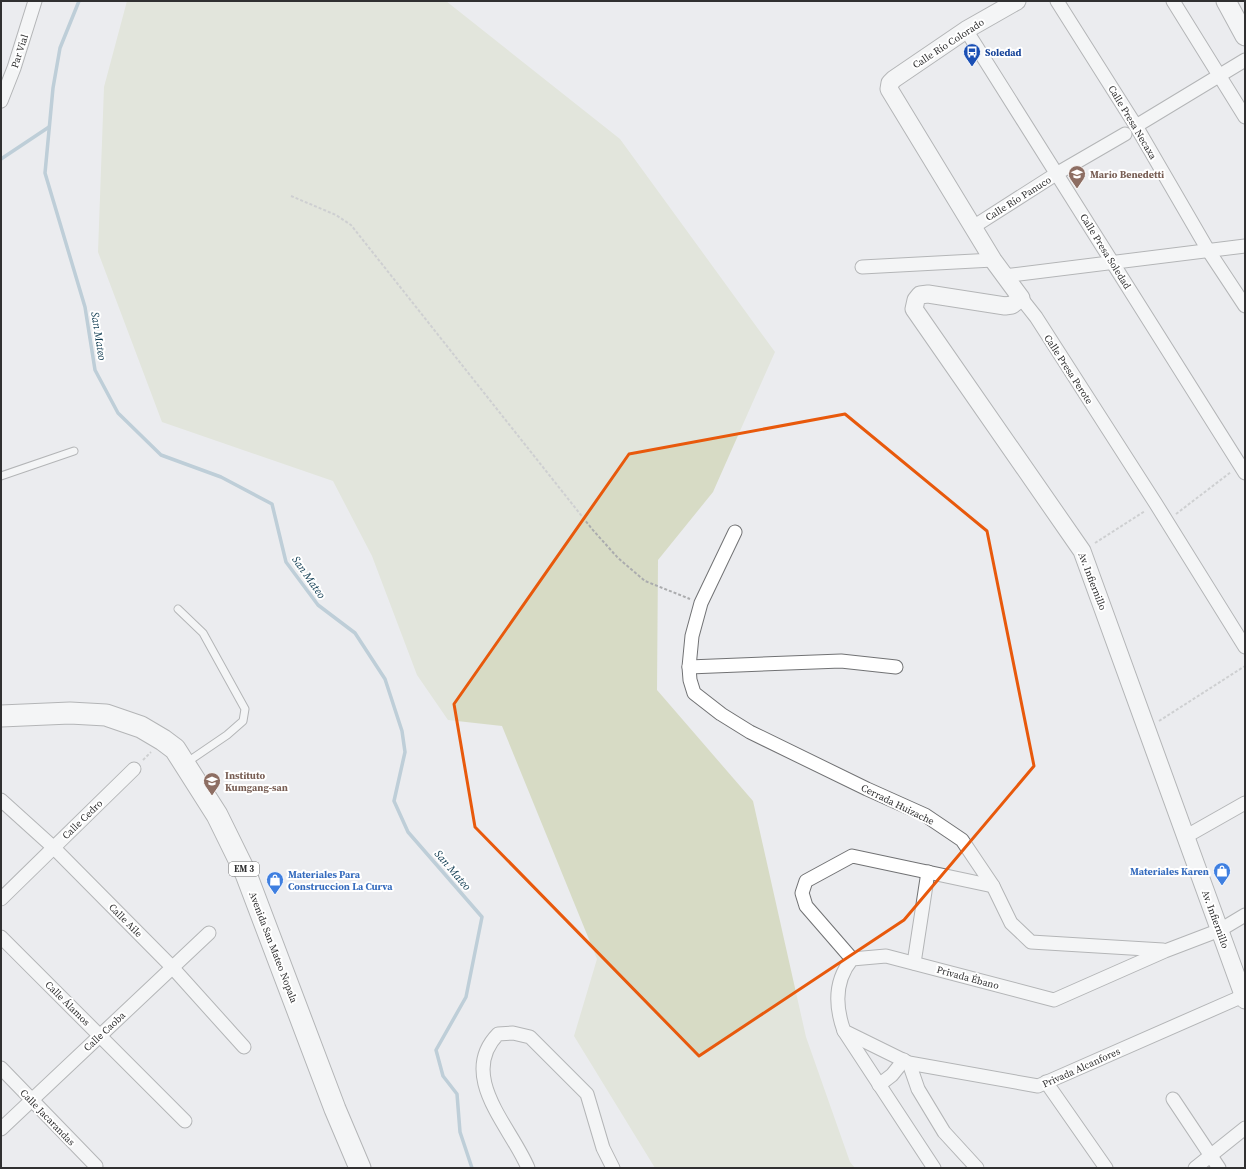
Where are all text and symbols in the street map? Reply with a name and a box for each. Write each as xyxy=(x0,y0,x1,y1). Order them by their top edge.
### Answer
street label: Calle Río Colorado xyxy=(910,15,987,71)
street label: Par Vial xyxy=(8,33,31,70)
bus stop icon: Soledad xyxy=(962,42,982,67)
place label: Soledad xyxy=(985,46,1022,59)
street label: Calle Presa Necaxa xyxy=(1105,83,1160,162)
school or university icon: Mario Benedetti xyxy=(1067,164,1087,189)
place label: Mario Benedetti xyxy=(1090,168,1164,181)
street label: Calle Río Panuco xyxy=(983,173,1054,224)
street label: Calle Presa Soledad xyxy=(1077,211,1134,292)
water label: San Mateo xyxy=(87,311,110,362)
street label: Calle Presa Perote xyxy=(1041,332,1096,406)
street label: Av. Infiernillo xyxy=(1076,550,1110,613)
water label: San Mateo xyxy=(288,553,329,602)
place label: Instituto Kumgang-san xyxy=(225,769,288,794)
school or university icon: Instituto Kumgang-san xyxy=(202,771,222,796)
street label: Cerrada Huizache xyxy=(859,781,937,828)
street label: Calle Cedro xyxy=(59,796,106,842)
water label: San Mateo xyxy=(431,847,475,894)
shop icon: Materiales Karen xyxy=(1212,861,1232,886)
road number: EM 3 xyxy=(229,862,259,876)
place label: Materiales Karen xyxy=(1130,865,1209,878)
place label: Materiales Para Construccion La Curva xyxy=(288,868,393,893)
shop icon: Materiales Para Construccion La Curva xyxy=(265,870,285,895)
street label: Av. Infiernillo xyxy=(1199,888,1232,951)
street label: Avenida San Mateo Nopala xyxy=(246,890,301,1006)
street label: Calle Aile xyxy=(106,901,145,940)
street label: Privada Ébano xyxy=(935,963,1001,992)
street label: Calle Álamos xyxy=(42,978,93,1029)
street label: Calle Caoba xyxy=(81,1008,129,1054)
street label: Privada Alcanfores xyxy=(1040,1044,1122,1090)
street label: Calle Jacarandas xyxy=(17,1086,78,1148)

